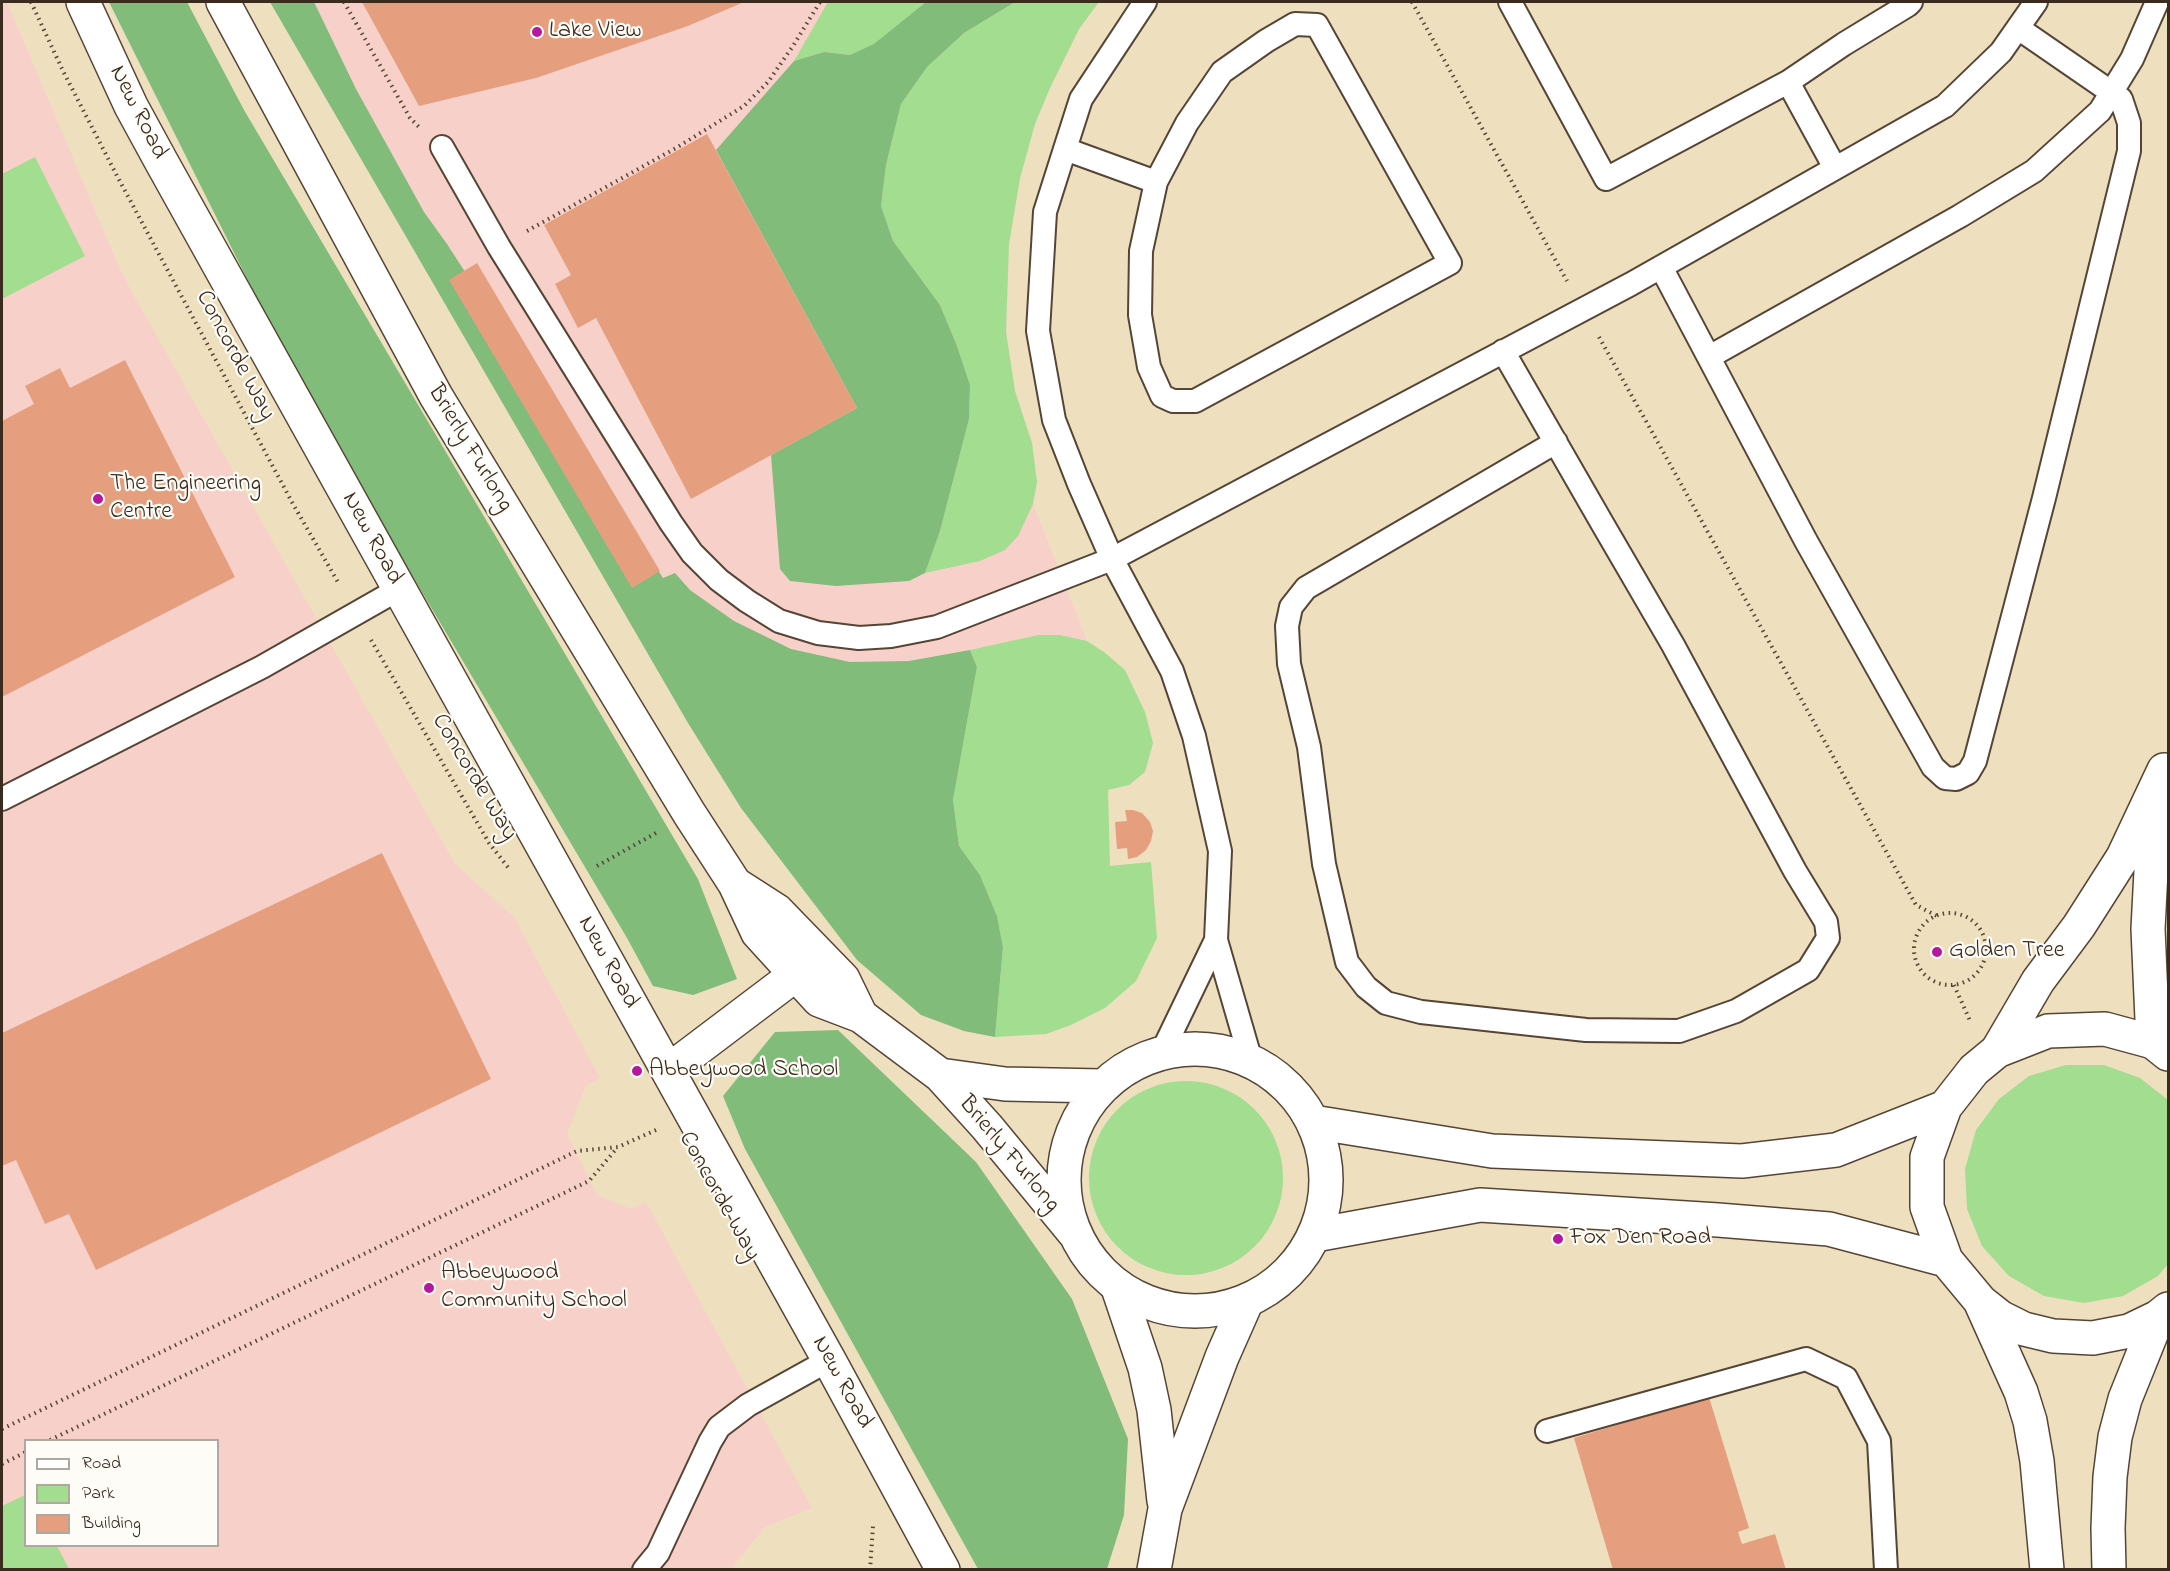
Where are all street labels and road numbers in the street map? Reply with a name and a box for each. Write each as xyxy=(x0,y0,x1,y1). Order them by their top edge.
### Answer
street label: New Road xyxy=(101,62,173,164)
street label: Concorde Way xyxy=(188,286,280,426)
street label: Brierly Furlong xyxy=(420,380,518,518)
street label: New Road xyxy=(334,488,408,590)
street label: Concorde Way xyxy=(424,709,522,847)
street label: New Road xyxy=(570,912,644,1014)
street label: Brierly Furlong xyxy=(951,1091,1065,1219)
street label: Concorde Way xyxy=(671,1127,765,1267)
street label: New Road xyxy=(804,1332,878,1434)

